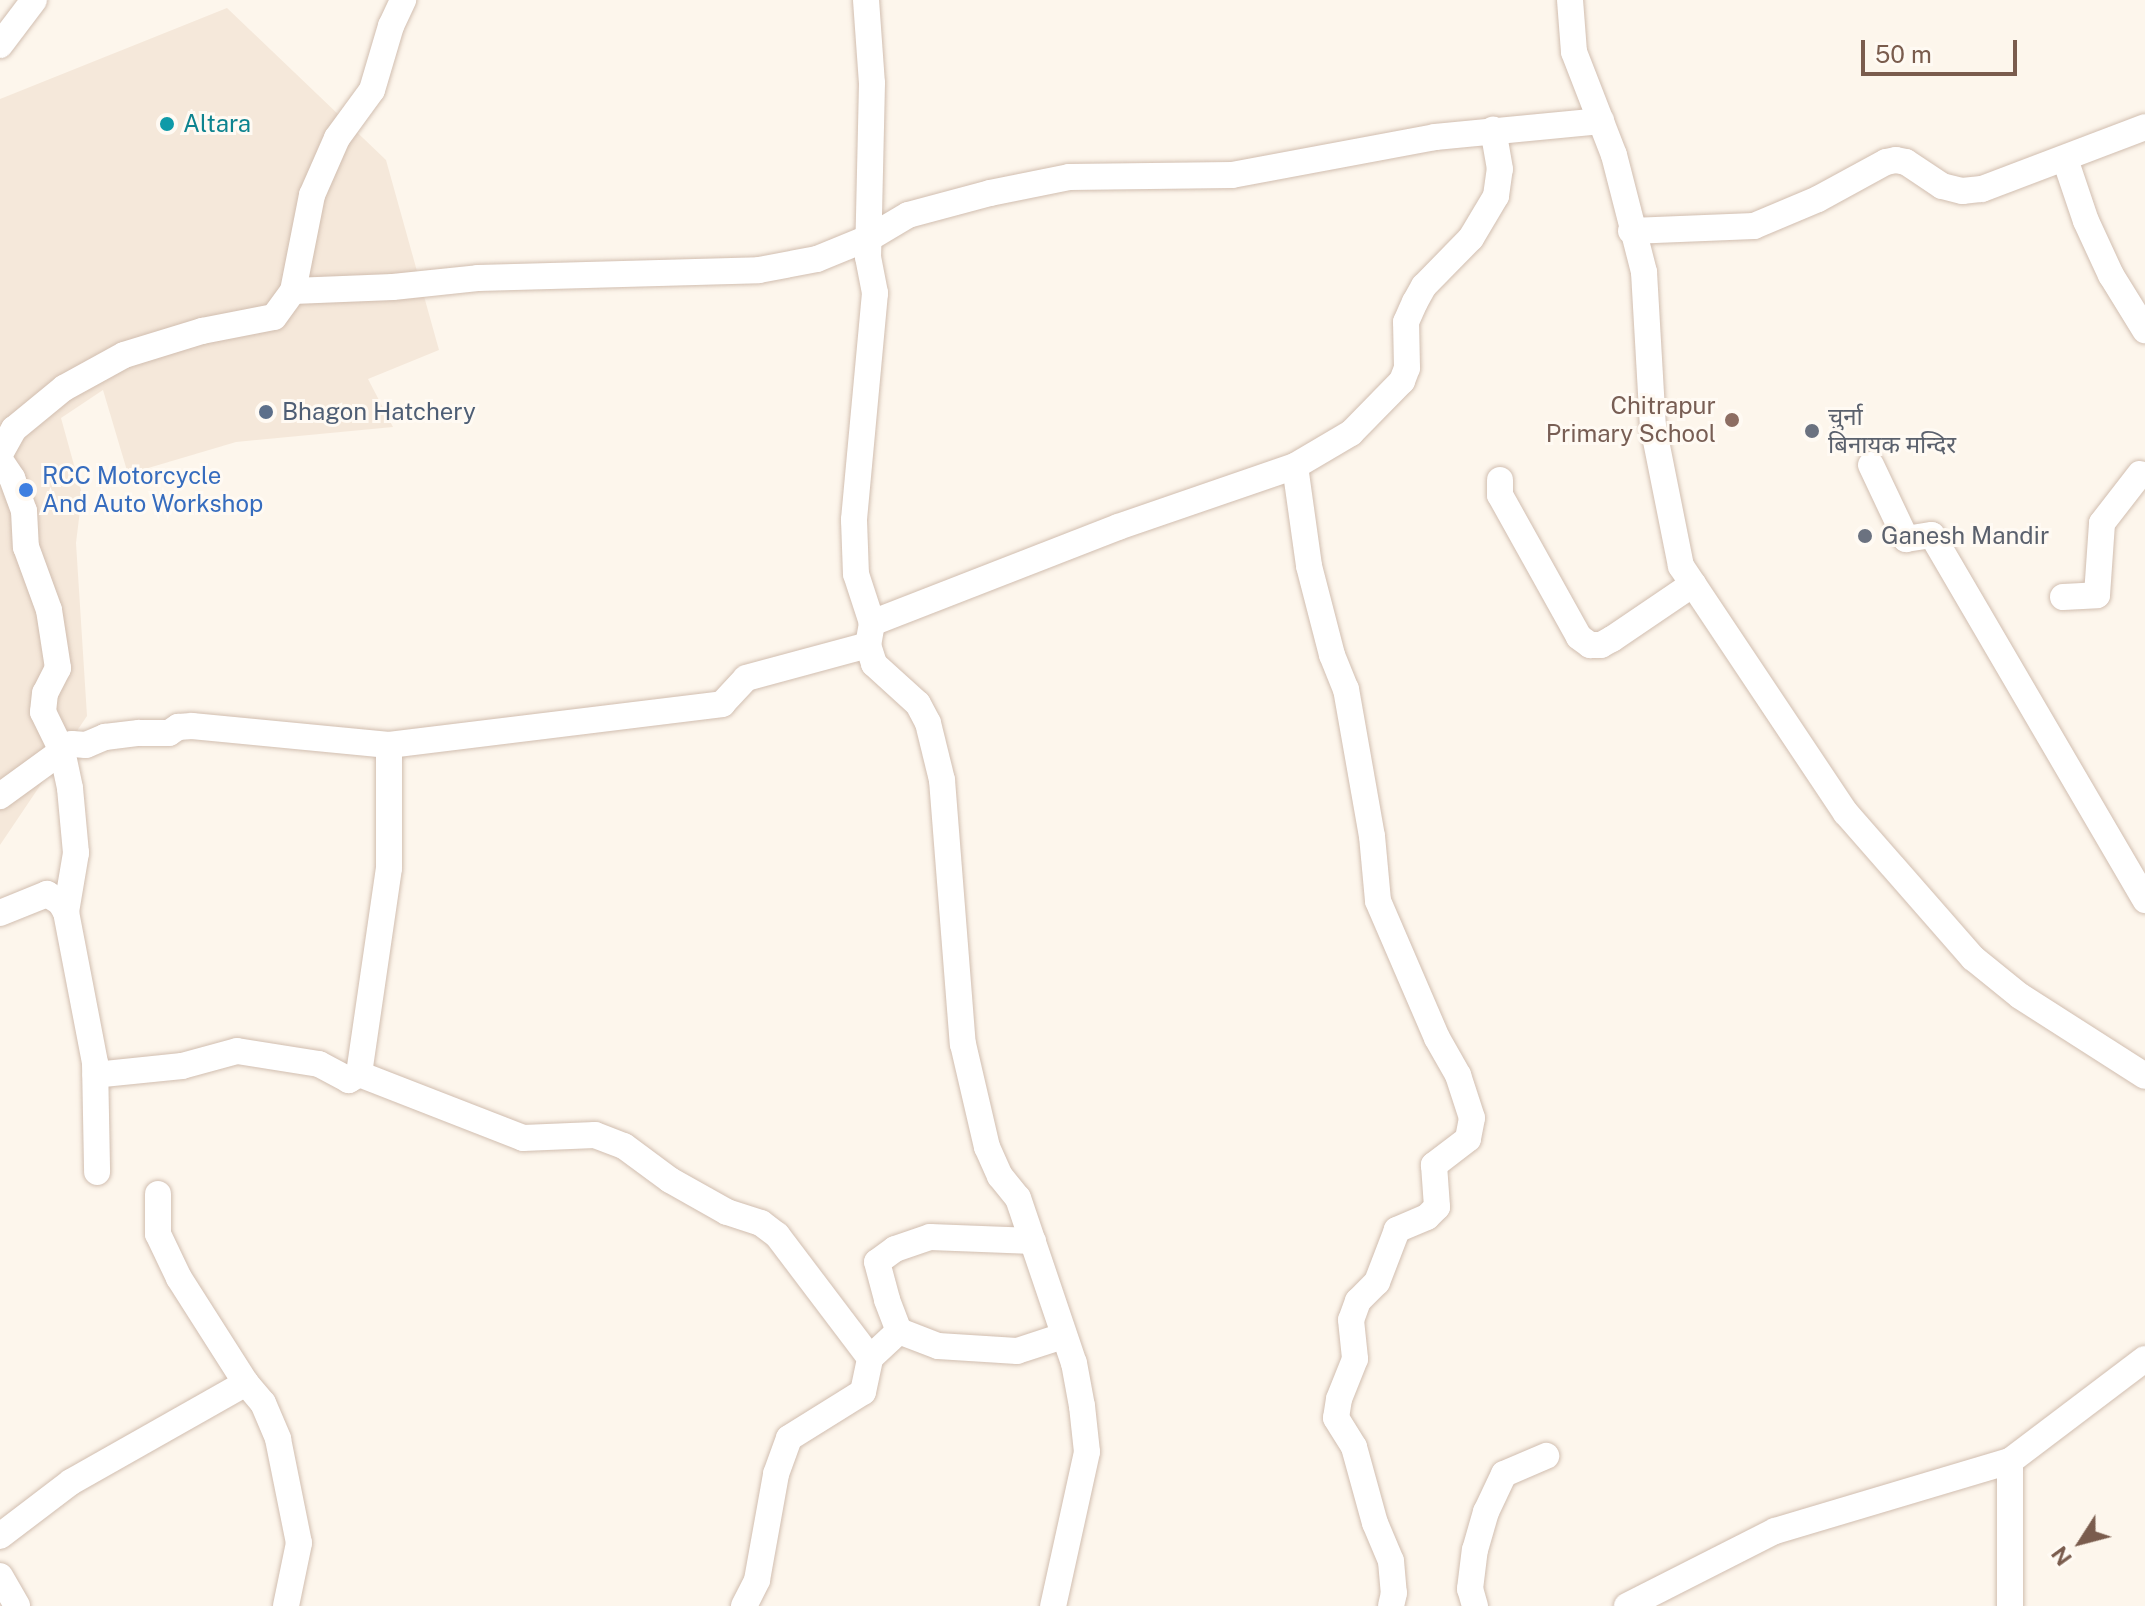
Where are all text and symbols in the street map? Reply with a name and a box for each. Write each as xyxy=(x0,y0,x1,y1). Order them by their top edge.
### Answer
scale bar xyxy=(1865,24,2021,74)
text: 50 m xyxy=(1875,40,1932,68)
place label: Altara xyxy=(183,110,251,138)
marker: Altara xyxy=(158,115,176,133)
place label: Chitrapur Primary School xyxy=(1546,392,1716,448)
place label: Bhagon Hatchery xyxy=(282,398,476,426)
marker: Bhagon Hatchery xyxy=(257,403,275,421)
place label: चुर्ना बिनायक मन्दिर xyxy=(1828,403,1956,459)
marker: Chitrapur Primary School xyxy=(1723,411,1741,429)
marker: चुर्ना बिनायक मन्दिर xyxy=(1803,422,1821,440)
place label: RCC Motorcycle And Auto Workshop xyxy=(42,462,264,518)
marker: RCC Motorcycle And Auto Workshop xyxy=(17,481,35,499)
place label: Ganesh Mandir xyxy=(1881,522,2049,550)
marker: Ganesh Mandir xyxy=(1856,527,1874,545)
north arrow xyxy=(2041,1502,2121,1582)
text: N xyxy=(2046,1542,2077,1571)

